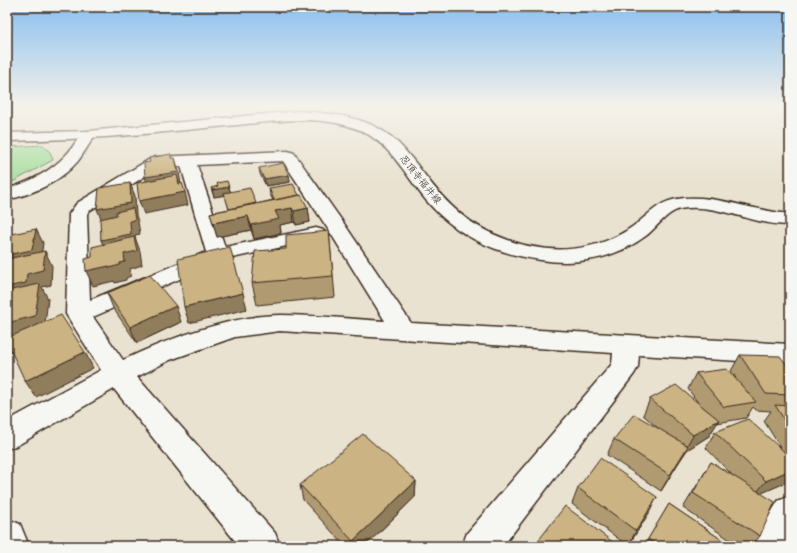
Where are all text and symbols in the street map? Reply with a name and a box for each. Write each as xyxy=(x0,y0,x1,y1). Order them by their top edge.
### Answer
street label: 忍頂寺福井線 xyxy=(396,153,444,207)

